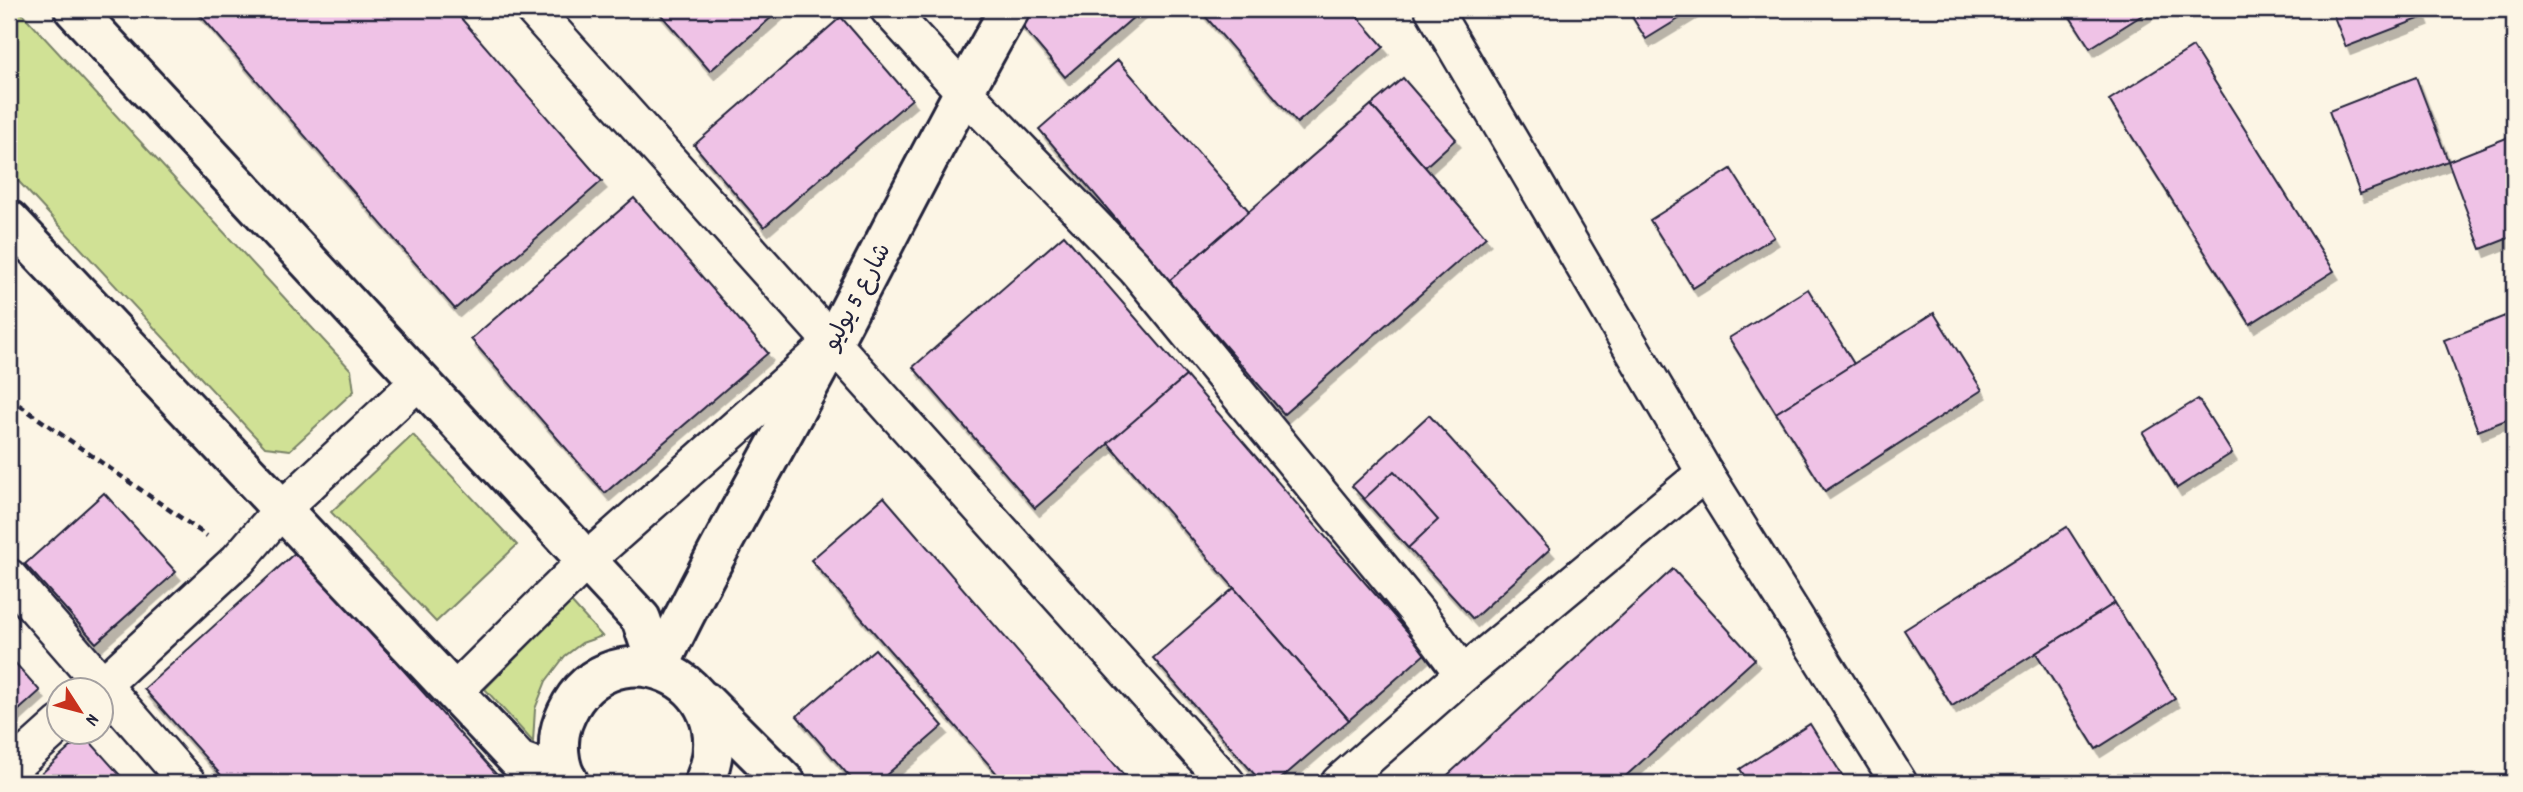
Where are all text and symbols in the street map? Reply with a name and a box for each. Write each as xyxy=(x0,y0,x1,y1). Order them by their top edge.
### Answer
street label: شارع 5 يوليو xyxy=(816,238,901,358)
north arrow xyxy=(46,676,116,746)
text: N xyxy=(77,707,105,731)

